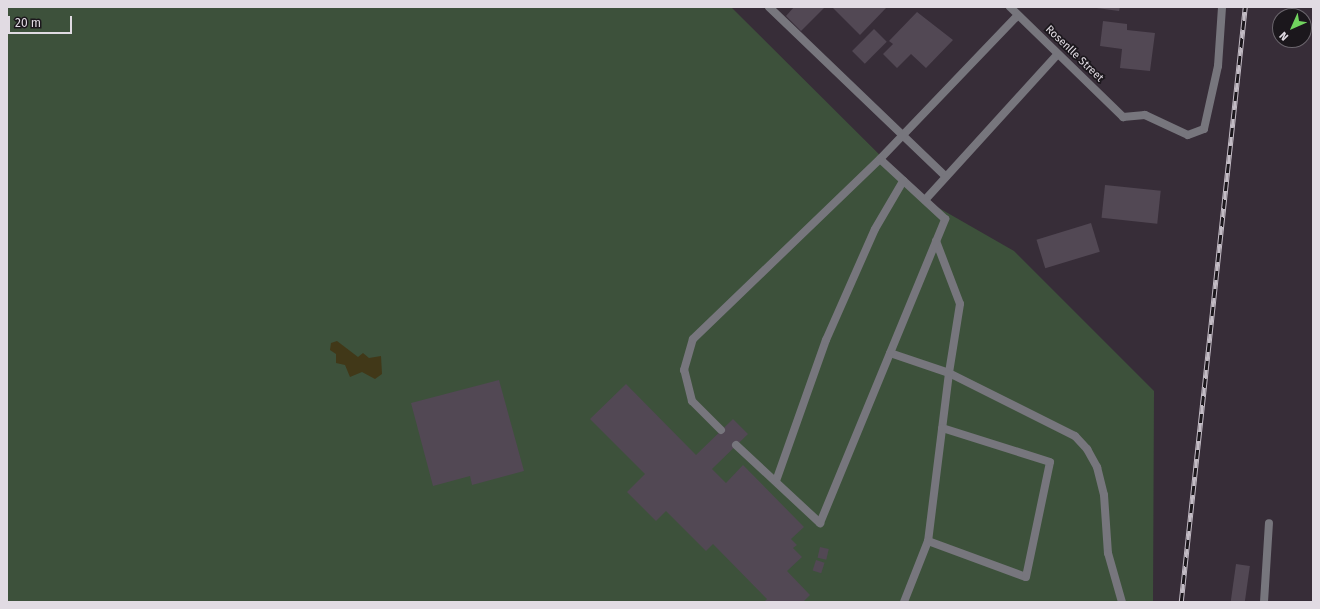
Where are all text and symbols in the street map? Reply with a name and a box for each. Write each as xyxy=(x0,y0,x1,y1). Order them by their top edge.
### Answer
scale bar xyxy=(10,8,74,34)
north arrow xyxy=(1272,8,1312,48)
text: 20 m xyxy=(15,16,41,30)
street label: Rosenlle Street xyxy=(1042,23,1106,85)
text: N xyxy=(1277,29,1291,43)

